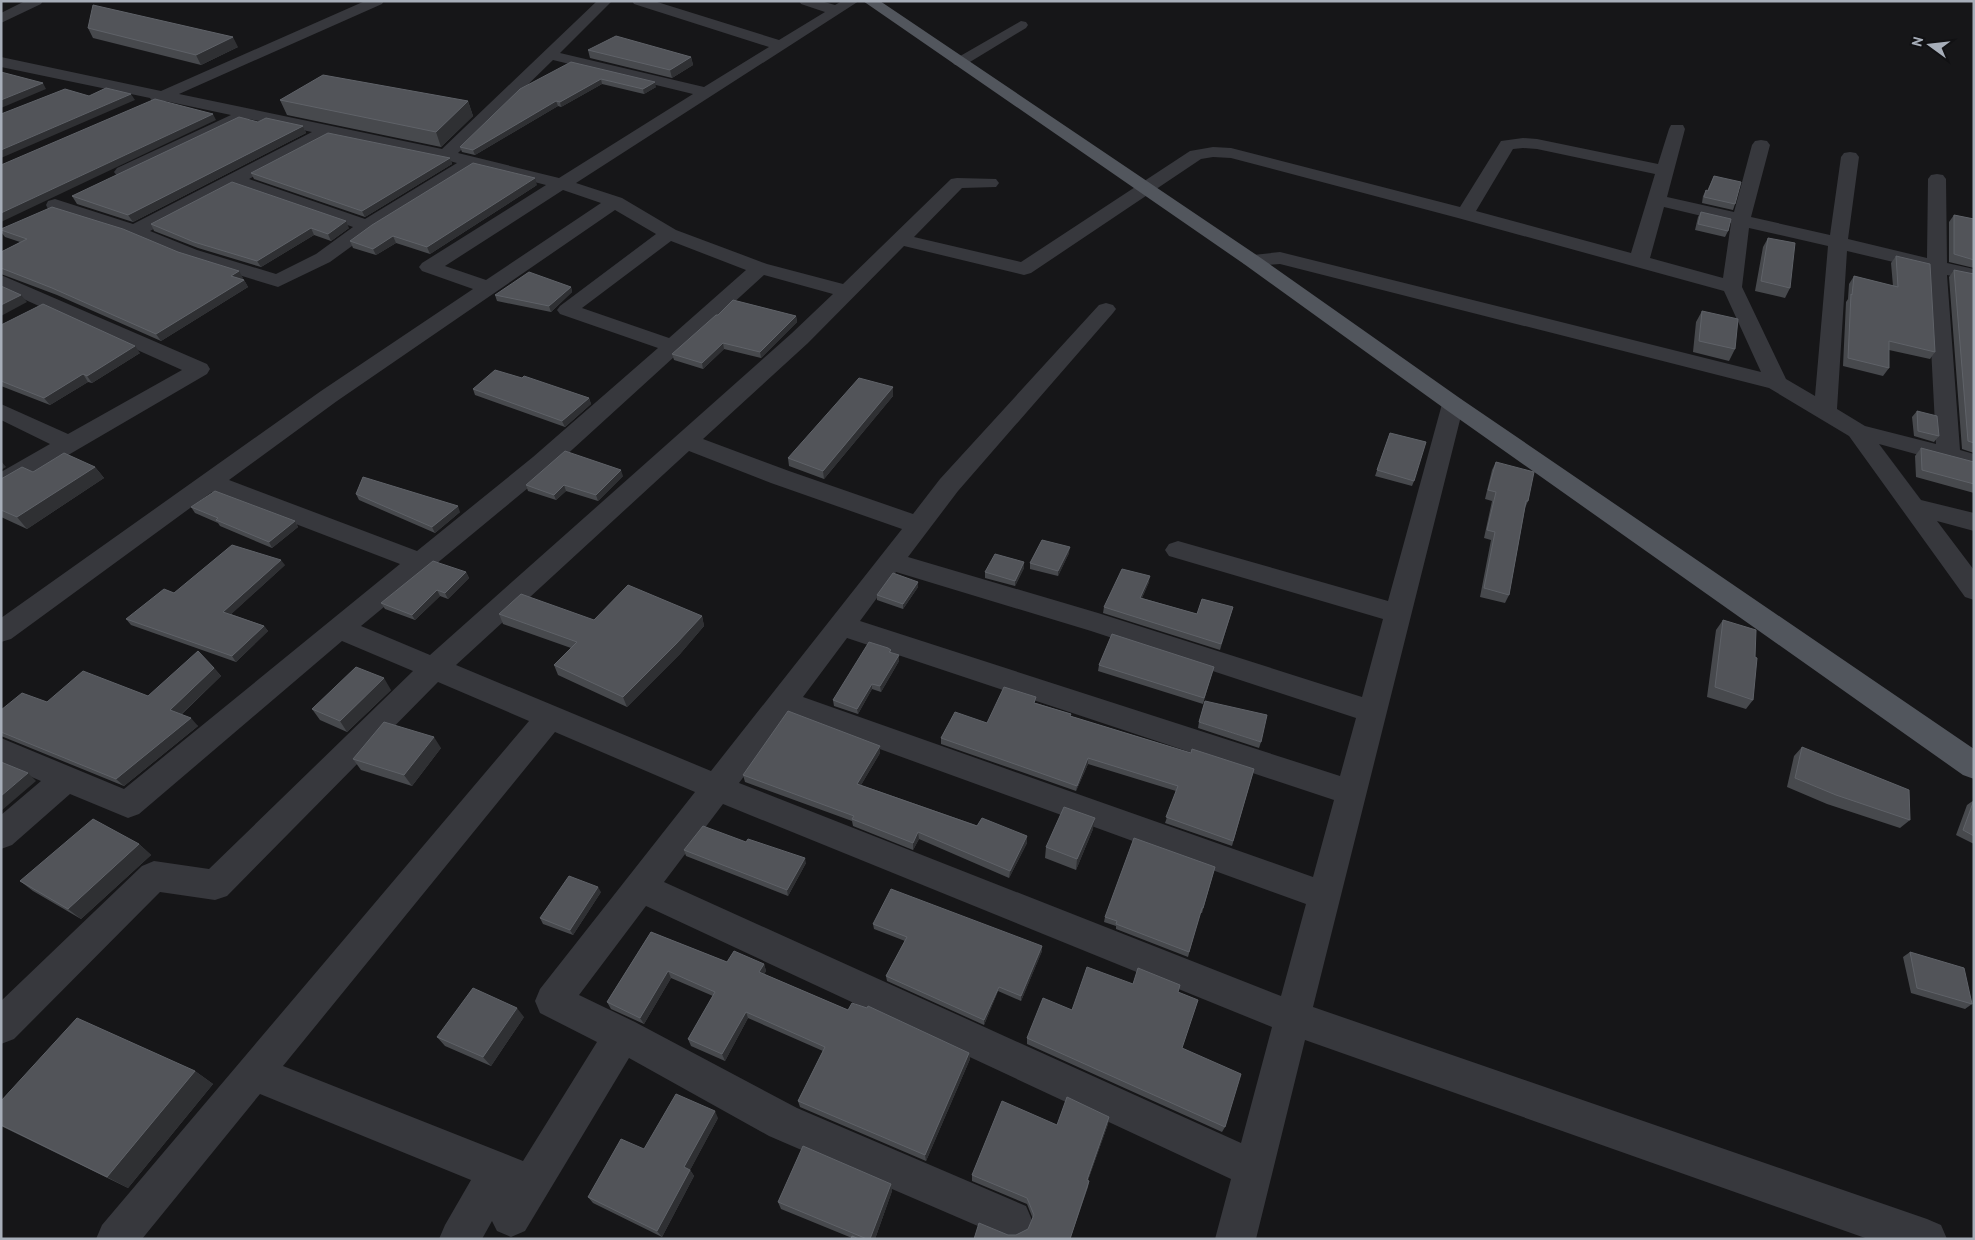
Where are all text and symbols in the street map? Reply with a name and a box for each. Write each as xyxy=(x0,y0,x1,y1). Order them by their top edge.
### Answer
north arrow xyxy=(1905,20,1955,70)
text: N xyxy=(1908,35,1927,48)

